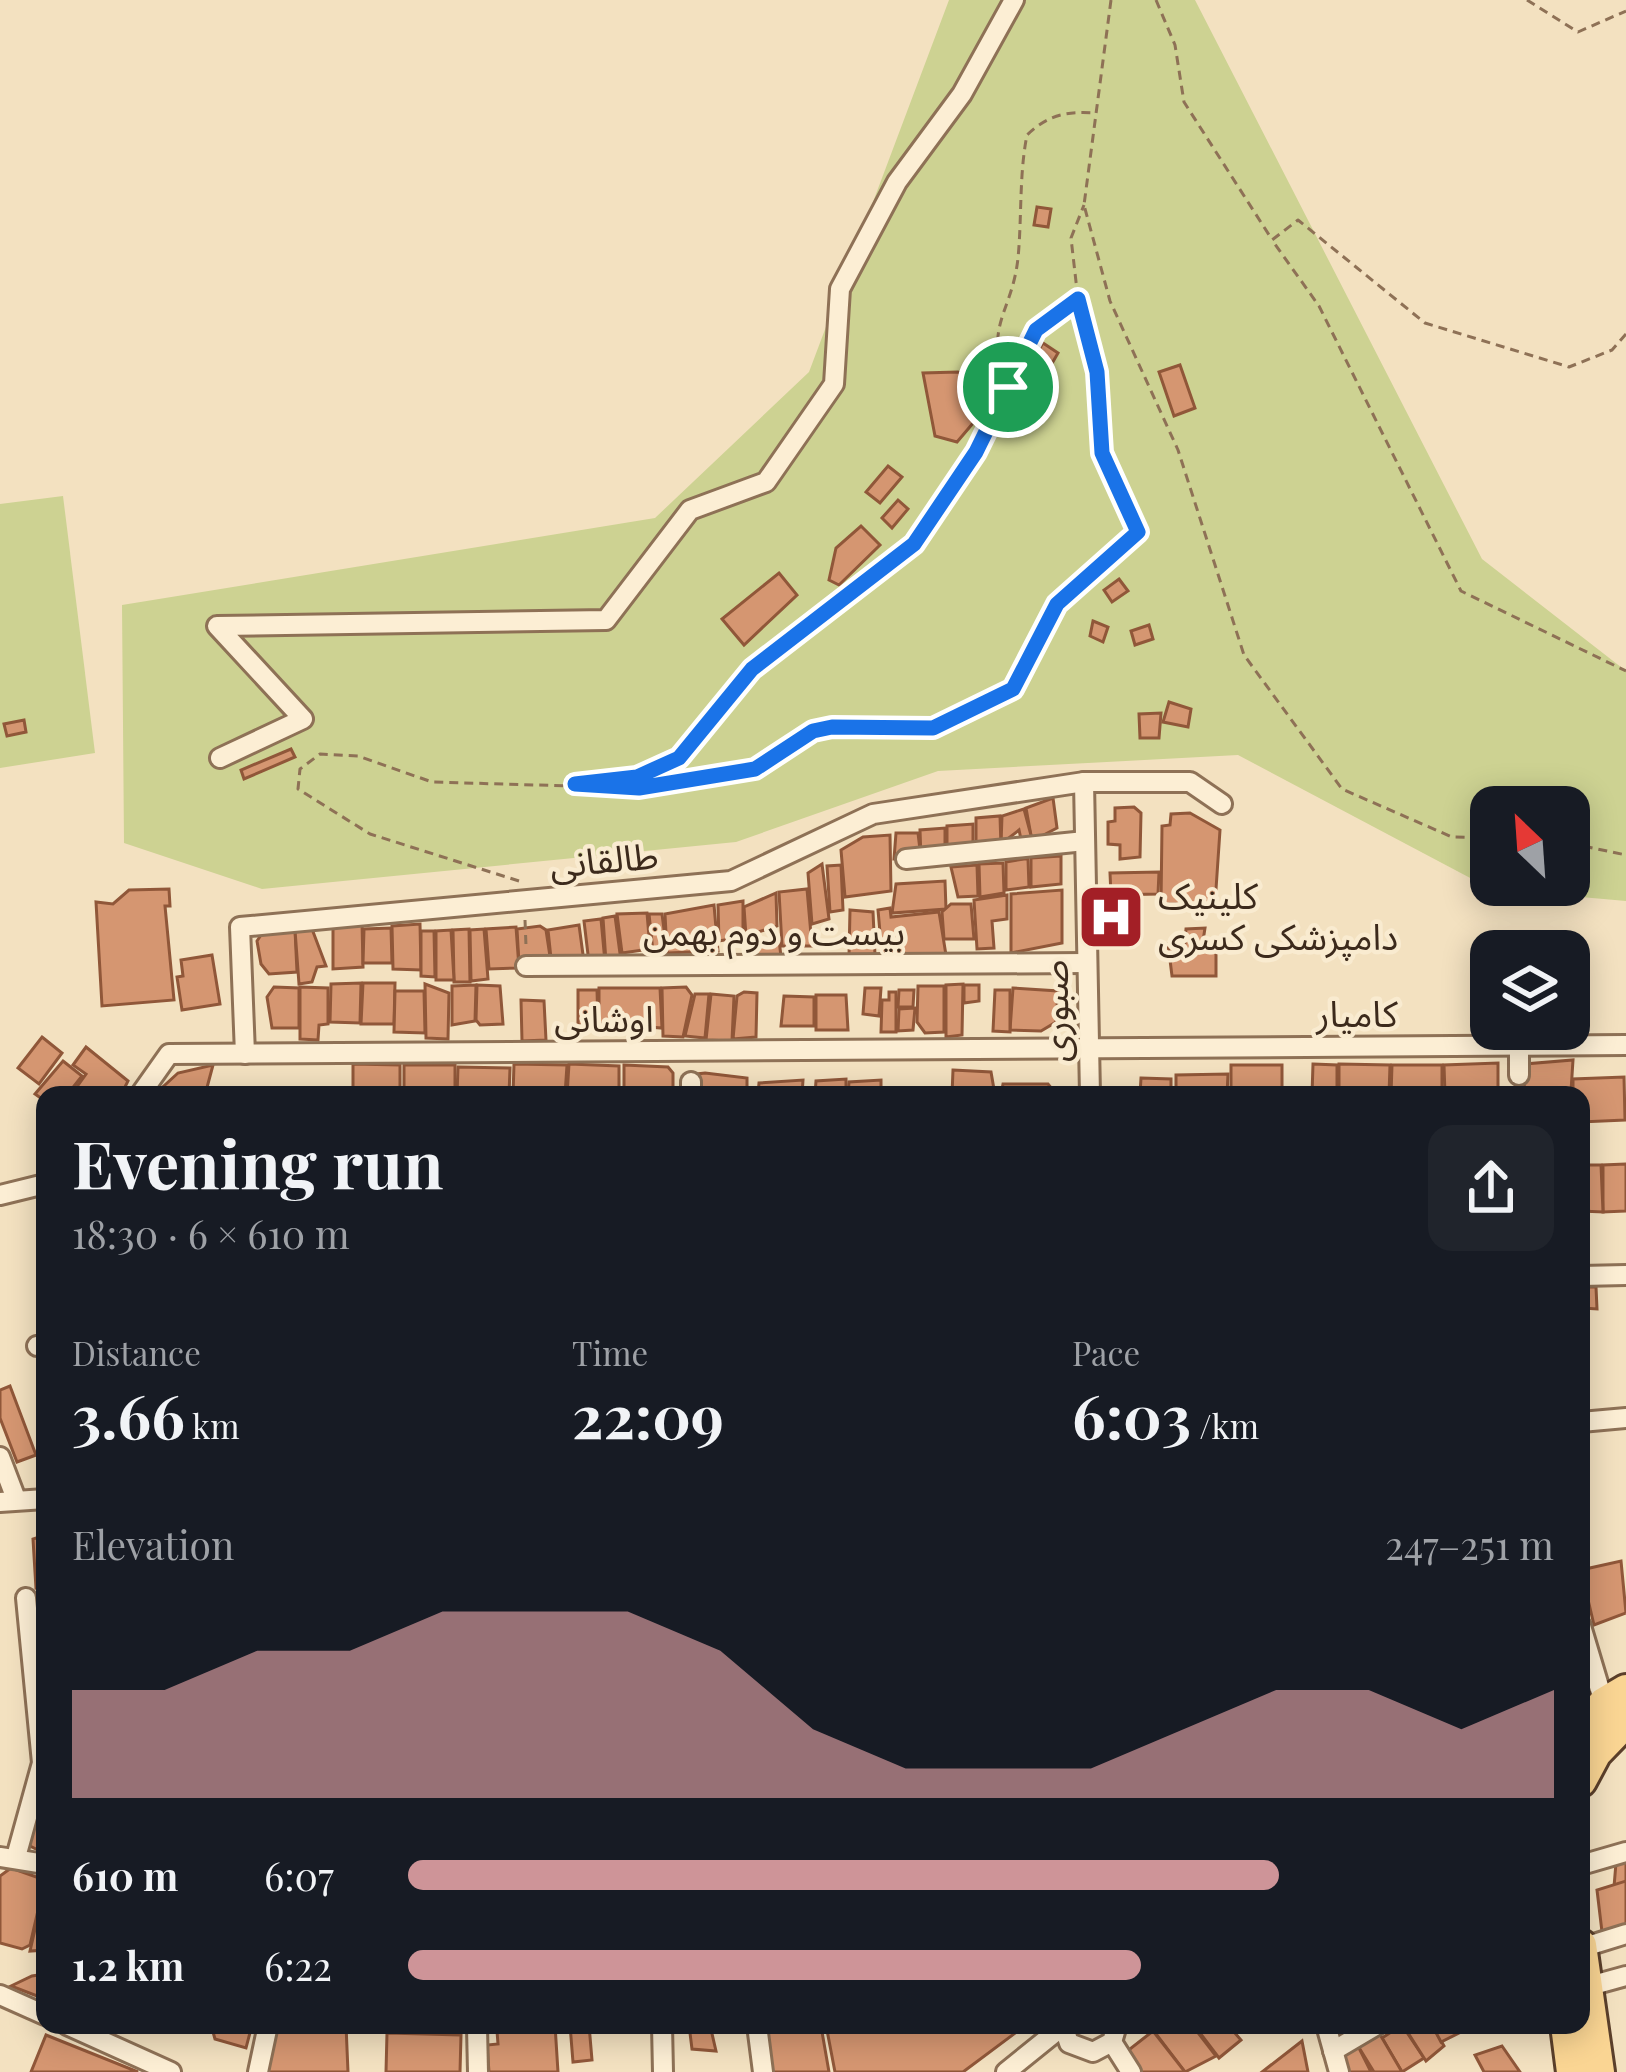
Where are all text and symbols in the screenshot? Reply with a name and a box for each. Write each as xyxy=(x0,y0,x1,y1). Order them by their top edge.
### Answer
pin xyxy=(957,336,1059,438)
icon: arrive xyxy=(975,354,1041,420)
north arrow xyxy=(1470,786,1590,906)
map controls xyxy=(1470,786,1590,1050)
street label: طالقانی xyxy=(548,829,660,887)
place label: کلینیک دامپزشکی کسری xyxy=(1158,870,1398,961)
hospital icon: کلینیک دامپزشکی کسری xyxy=(1076,882,1146,952)
street label: بیست و دوم بهمن xyxy=(643,906,905,960)
button: layers xyxy=(1470,930,1590,1050)
street label: صبوری xyxy=(1028,959,1078,1063)
street label: کامیار xyxy=(1315,988,1399,1036)
street label: اوشانی xyxy=(554,993,654,1041)
text: Evening run xyxy=(72,1118,444,1206)
button: share xyxy=(1428,1125,1554,1251)
text: 18:30 · 6 × 610 m xyxy=(72,1207,350,1259)
text: Distance xyxy=(72,1330,201,1374)
text: Time xyxy=(572,1330,648,1374)
text: Pace xyxy=(1072,1330,1140,1374)
text: 3.66 xyxy=(72,1374,185,1454)
text: 22:09 xyxy=(572,1374,724,1454)
text: 6:03 xyxy=(1072,1374,1191,1454)
text: km xyxy=(185,1403,240,1447)
text: /km xyxy=(1191,1403,1259,1447)
text: Elevation xyxy=(72,1518,234,1570)
text: 247–251 m xyxy=(1385,1518,1554,1570)
text: 610 m xyxy=(72,1849,178,1901)
text: 6:07 xyxy=(264,1849,334,1901)
text: 1.2 km xyxy=(72,1939,184,1991)
text: 6:22 xyxy=(264,1939,332,1991)

